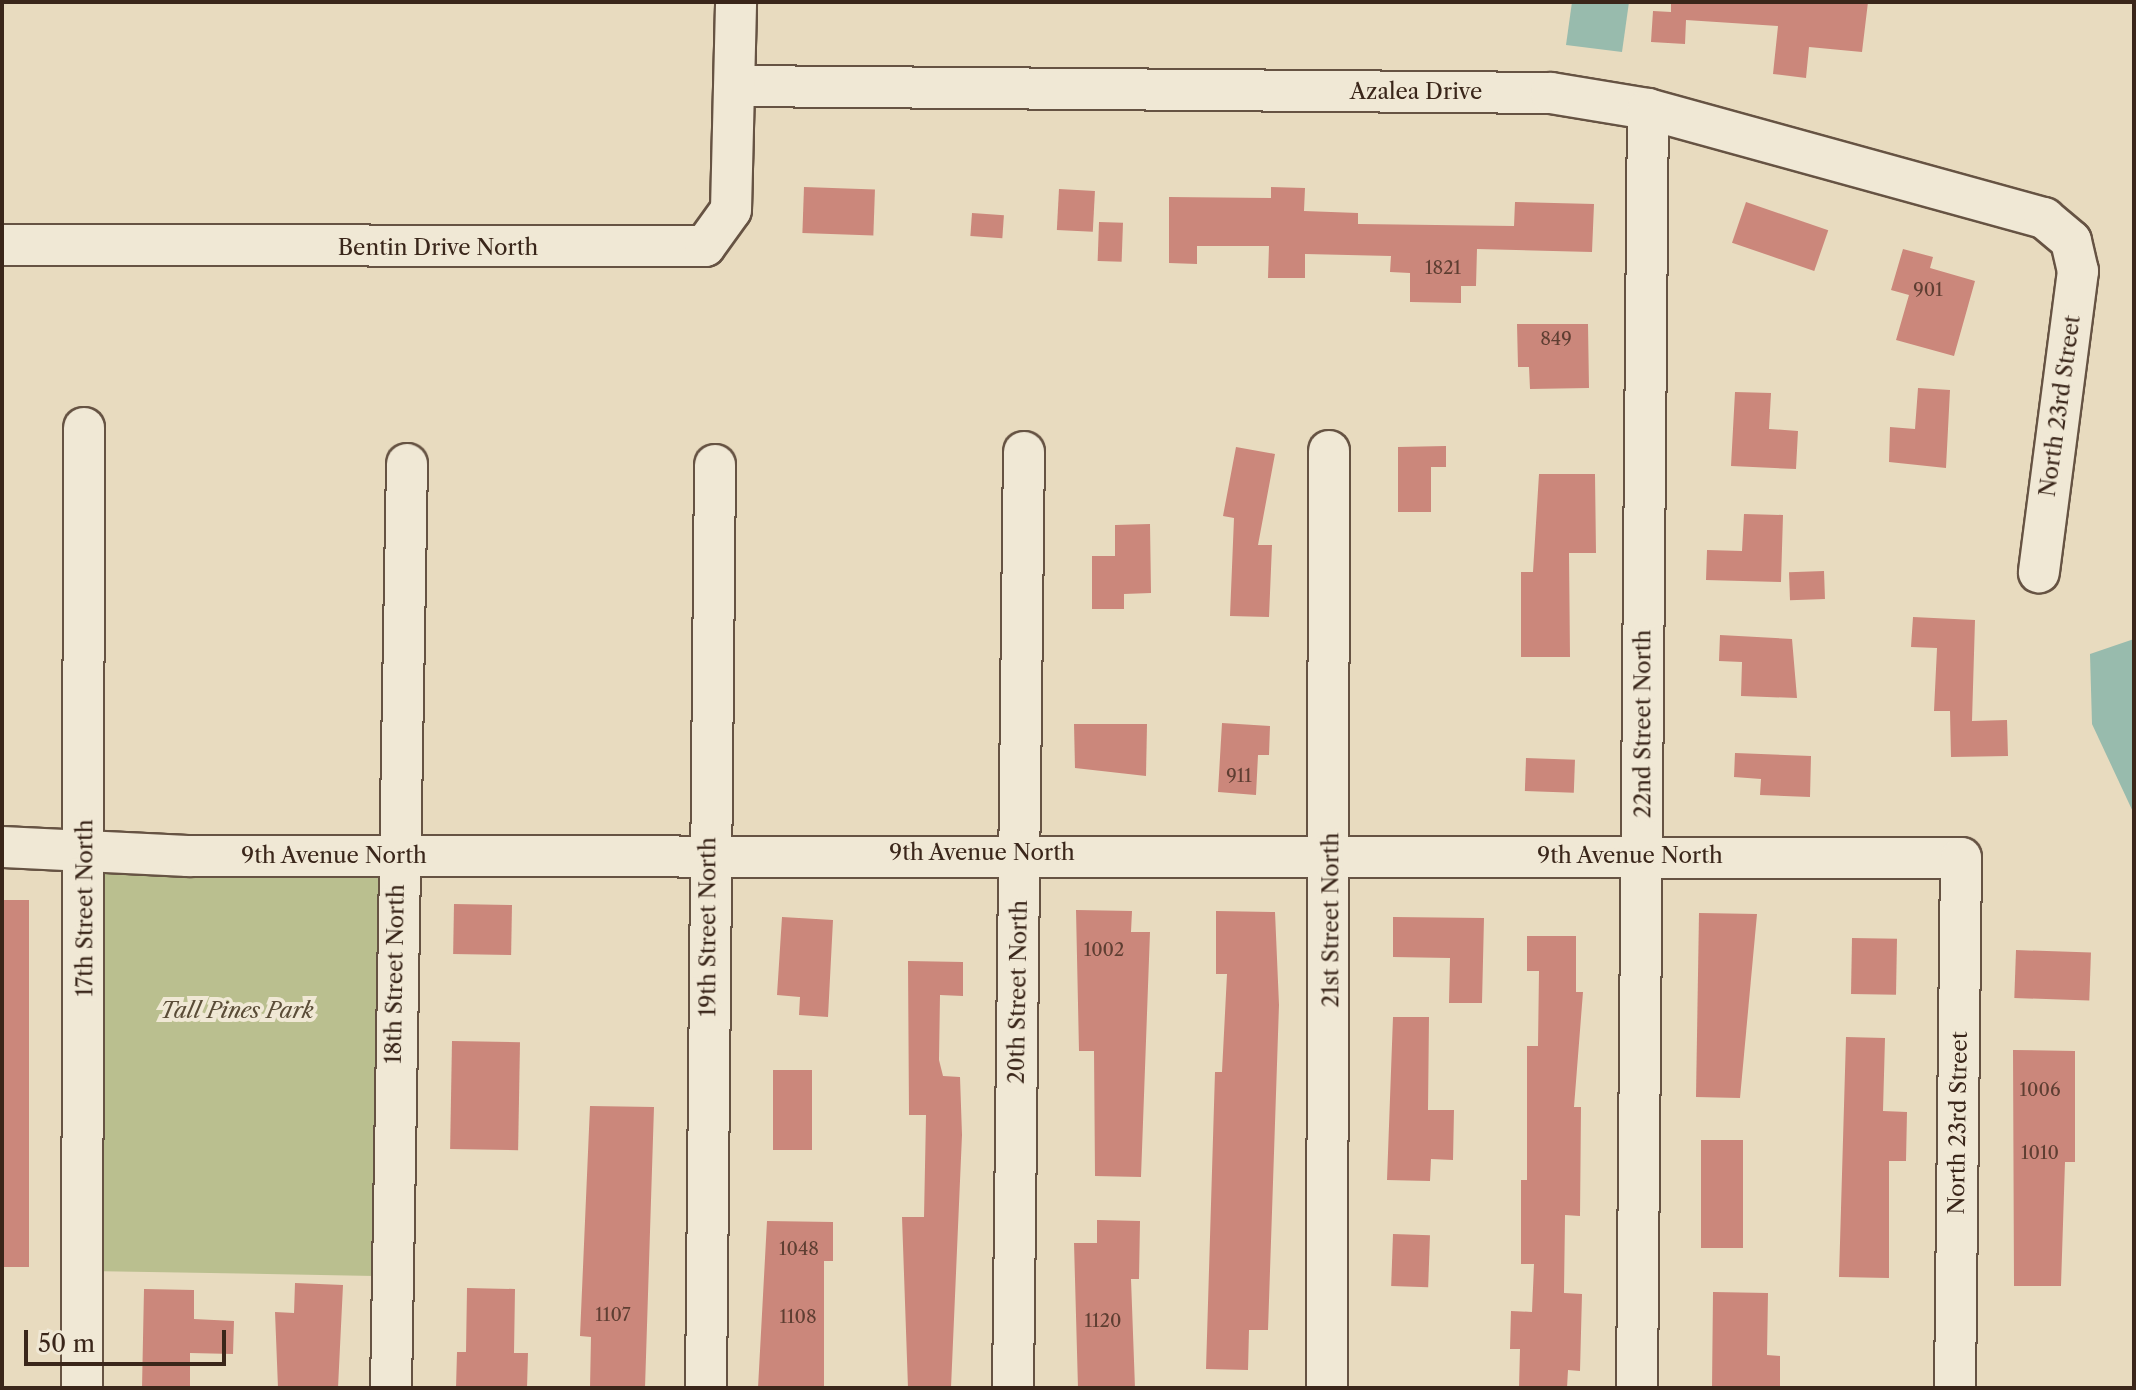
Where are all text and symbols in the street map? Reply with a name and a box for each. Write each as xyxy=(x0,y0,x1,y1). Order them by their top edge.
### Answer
street label: Azalea Drive xyxy=(1350,79,1482,105)
street label: Bentin Drive North xyxy=(338,235,538,261)
house number: 1821 xyxy=(1425,257,1461,279)
house number: 901 xyxy=(1913,279,1943,301)
street label: North 23rd Street xyxy=(2034,313,2086,499)
house number: 849 xyxy=(1540,328,1572,350)
street label: 22nd Street North xyxy=(1630,630,1656,818)
house number: 911 xyxy=(1226,765,1252,787)
street label: 17th Street North xyxy=(72,819,98,997)
street label: 21st Street North xyxy=(1318,832,1344,1008)
street label: 19th Street North xyxy=(695,837,721,1017)
street label: 9th Avenue North xyxy=(889,840,1075,866)
street label: 9th Avenue North xyxy=(241,843,427,869)
street label: 9th Avenue North xyxy=(1537,843,1723,869)
street label: 18th Street North xyxy=(380,884,410,1064)
street label: 20th Street North xyxy=(1003,900,1033,1084)
house number: 1002 xyxy=(1084,939,1124,961)
park label: Tall Pines Park xyxy=(160,998,314,1024)
street label: North 23rd Street xyxy=(1943,1031,1973,1215)
house number: 1006 xyxy=(2020,1079,2060,1101)
house number: 1010 xyxy=(2021,1142,2059,1164)
house number: 1048 xyxy=(779,1238,819,1260)
house number: 1107 xyxy=(595,1304,631,1326)
house number: 1108 xyxy=(779,1306,817,1328)
house number: 1120 xyxy=(1085,1310,1121,1332)
scale bar xyxy=(28,1314,230,1364)
text: 50 m xyxy=(38,1329,95,1358)

